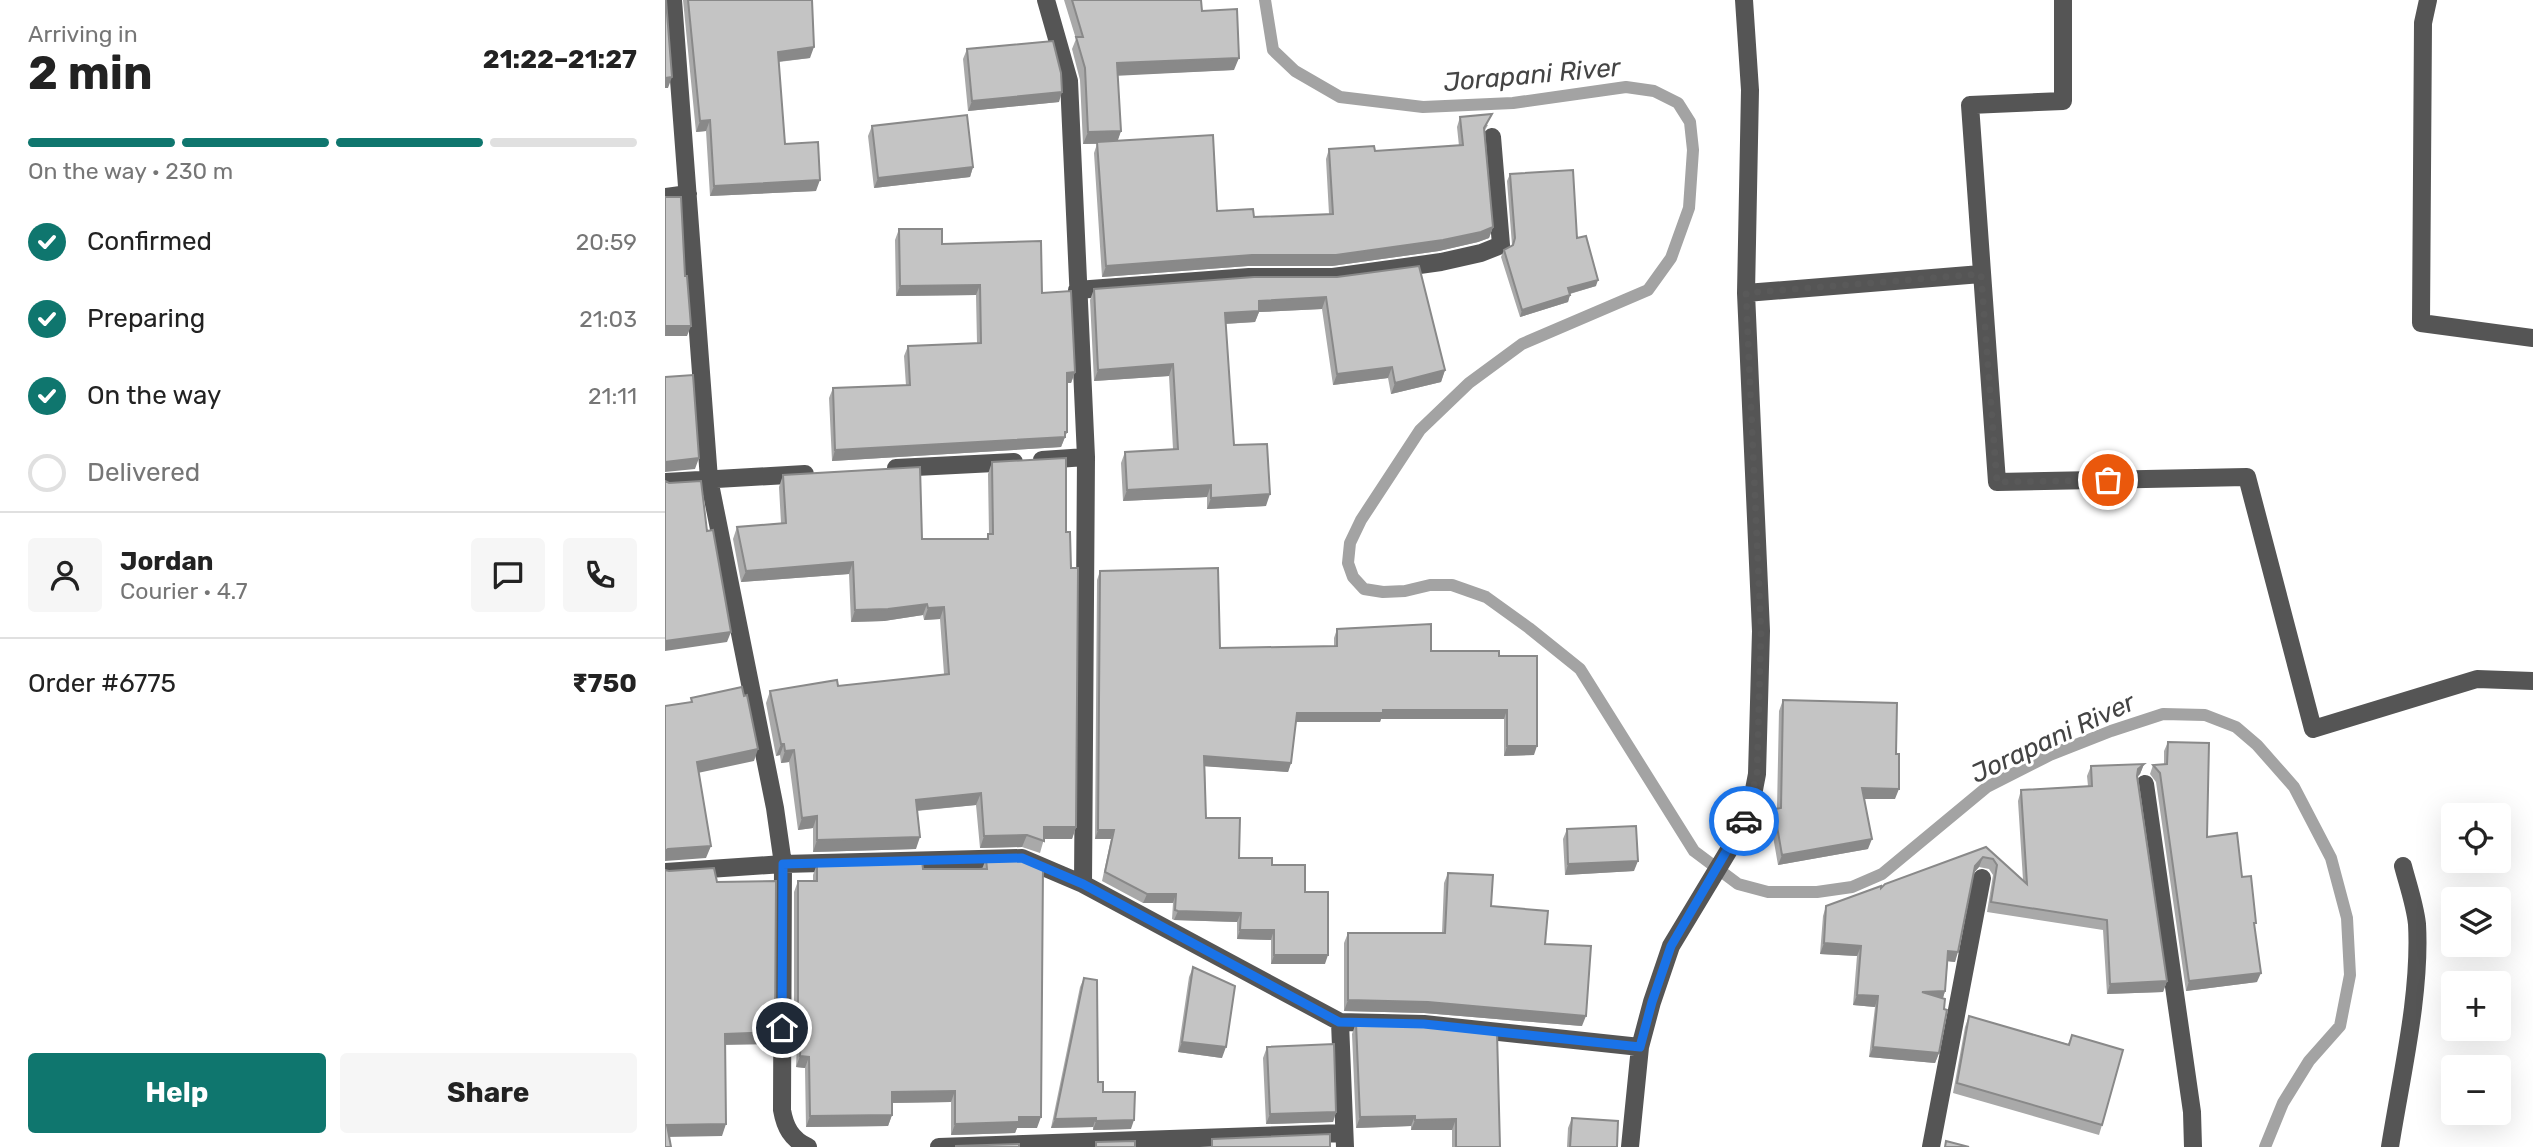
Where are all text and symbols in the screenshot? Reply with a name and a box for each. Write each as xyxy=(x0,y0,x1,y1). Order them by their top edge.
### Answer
text: Arriving in xyxy=(28,20,138,48)
text: 21:22–21:27 xyxy=(483,44,637,75)
text: 2 min xyxy=(28,46,153,101)
water label: Jorapani River xyxy=(1442,52,1623,98)
text: On the way · 230 m xyxy=(28,157,233,185)
icon: check xyxy=(28,223,66,261)
text: Confirmed xyxy=(87,226,212,257)
text: 20:59 xyxy=(576,228,637,256)
icon: check xyxy=(28,300,66,338)
text: Preparing xyxy=(87,303,205,334)
text: 21:03 xyxy=(579,305,637,333)
icon: check xyxy=(28,377,66,415)
text: On the way xyxy=(87,380,221,411)
text: 21:11 xyxy=(588,382,637,410)
pin xyxy=(2078,450,2138,510)
text: Delivered xyxy=(87,457,200,488)
icon: bag xyxy=(2089,461,2127,499)
button: person xyxy=(28,538,102,612)
button: chat xyxy=(471,538,545,612)
button: phone xyxy=(563,538,637,612)
text: Jordan xyxy=(120,546,213,577)
text: Courier · 4.7 xyxy=(120,577,247,605)
text: Order #6775 xyxy=(28,668,176,699)
text: ₹750 xyxy=(572,668,637,699)
water label: Jorapani River xyxy=(1966,686,2141,790)
courier xyxy=(1709,786,1779,856)
icon: car xyxy=(1725,802,1763,840)
map controls xyxy=(2441,803,2511,1125)
button: locate xyxy=(2441,803,2511,873)
button: layers xyxy=(2441,887,2511,957)
button: + xyxy=(2441,971,2511,1041)
pin xyxy=(752,998,812,1058)
icon: home xyxy=(763,1009,801,1047)
button: Help xyxy=(28,1053,326,1133)
button: Share xyxy=(340,1053,637,1133)
button: − xyxy=(2441,1055,2511,1125)

